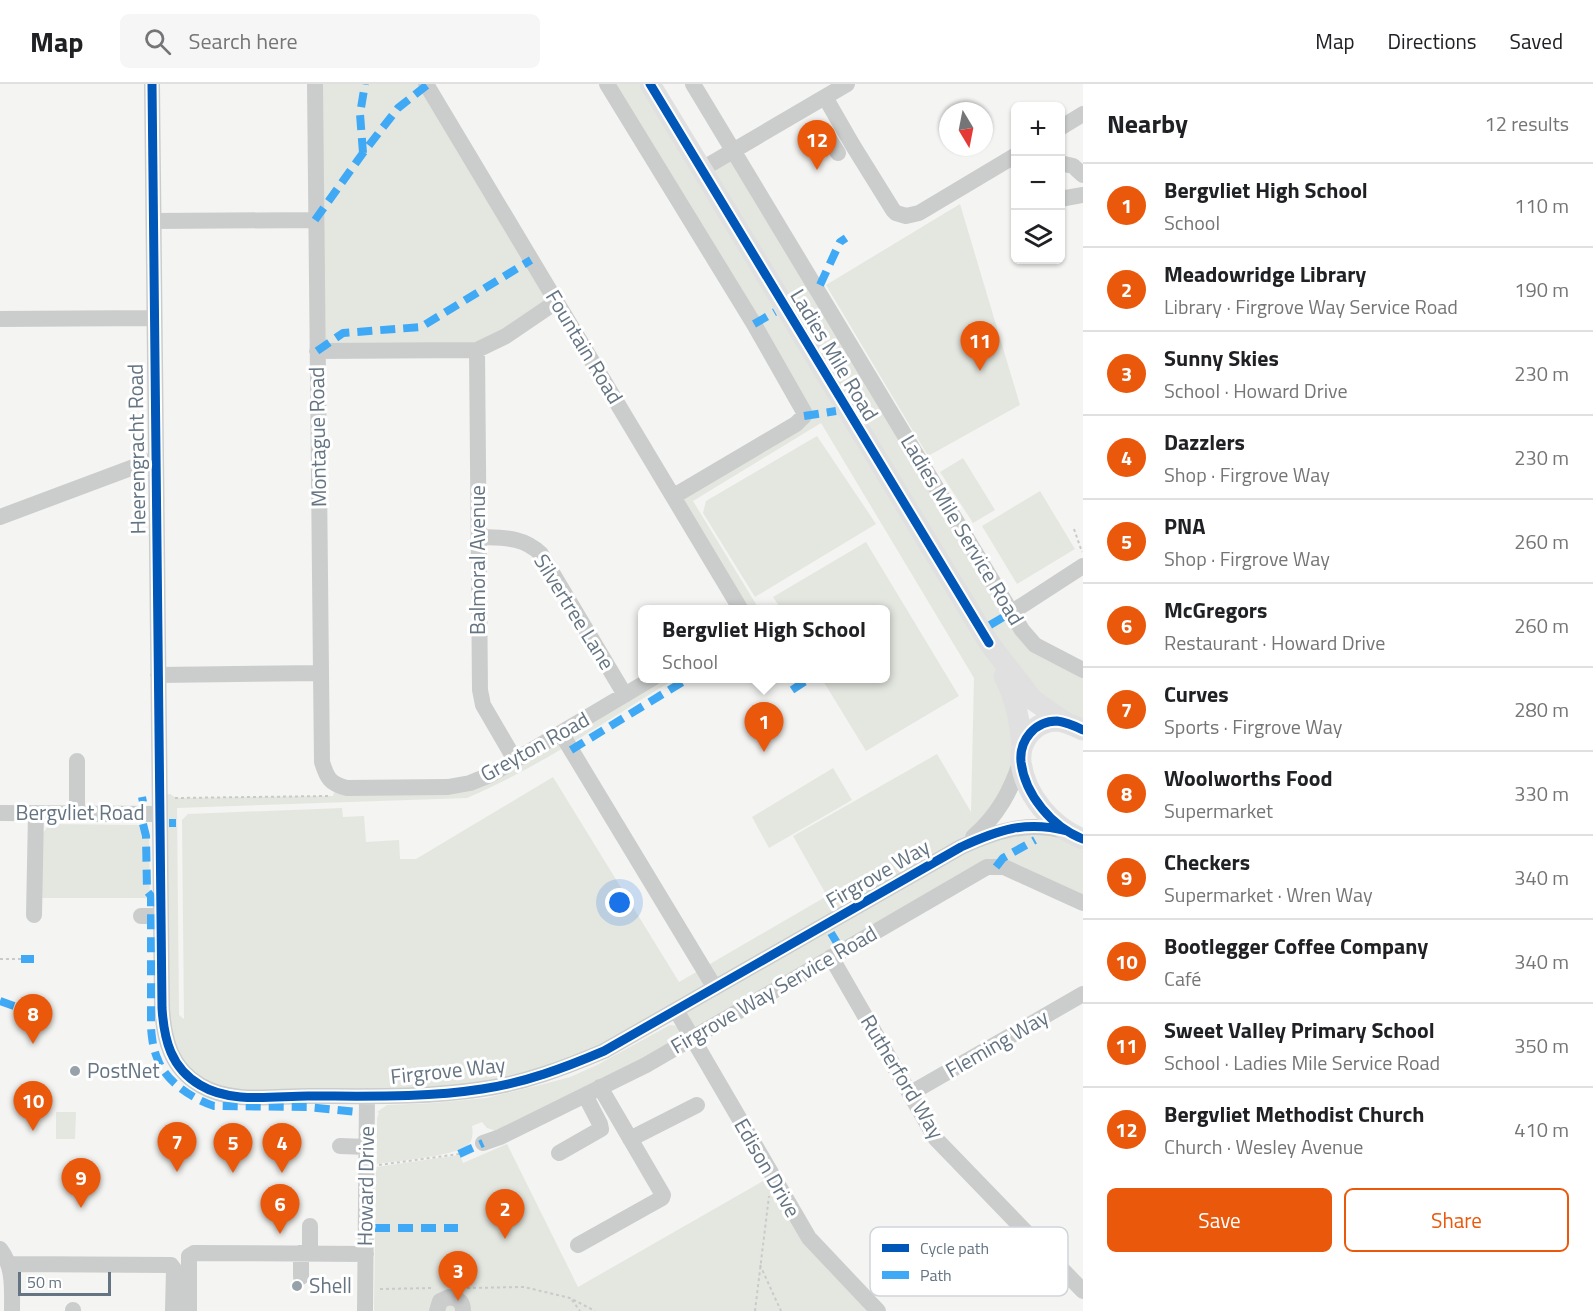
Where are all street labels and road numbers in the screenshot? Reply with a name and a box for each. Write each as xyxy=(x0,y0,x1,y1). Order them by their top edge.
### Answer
street label: Ladies Mile Road xyxy=(783,282,887,427)
street label: Fountain Road xyxy=(538,283,632,410)
street label: Heerengracht Road xyxy=(119,363,153,535)
street label: Montague Road xyxy=(300,367,334,507)
street label: Ladies Mile Service Road xyxy=(893,428,1033,631)
street label: Balmoral Avenue xyxy=(461,485,493,635)
street label: Silvertree Lane xyxy=(526,547,623,676)
street label: Greyton Road xyxy=(474,703,595,789)
street label: Bergvliet Road xyxy=(15,796,145,828)
street label: Firgrove Way xyxy=(819,830,936,916)
street label: Firgrove Way Service Road xyxy=(664,917,883,1061)
street label: Fleming Way xyxy=(939,1001,1054,1086)
street label: Rutherford Way xyxy=(853,1008,953,1145)
street label: Firgrove Way xyxy=(389,1048,507,1092)
street label: Edison Drive xyxy=(727,1112,809,1223)
street label: Howard Drive xyxy=(348,1126,382,1246)

